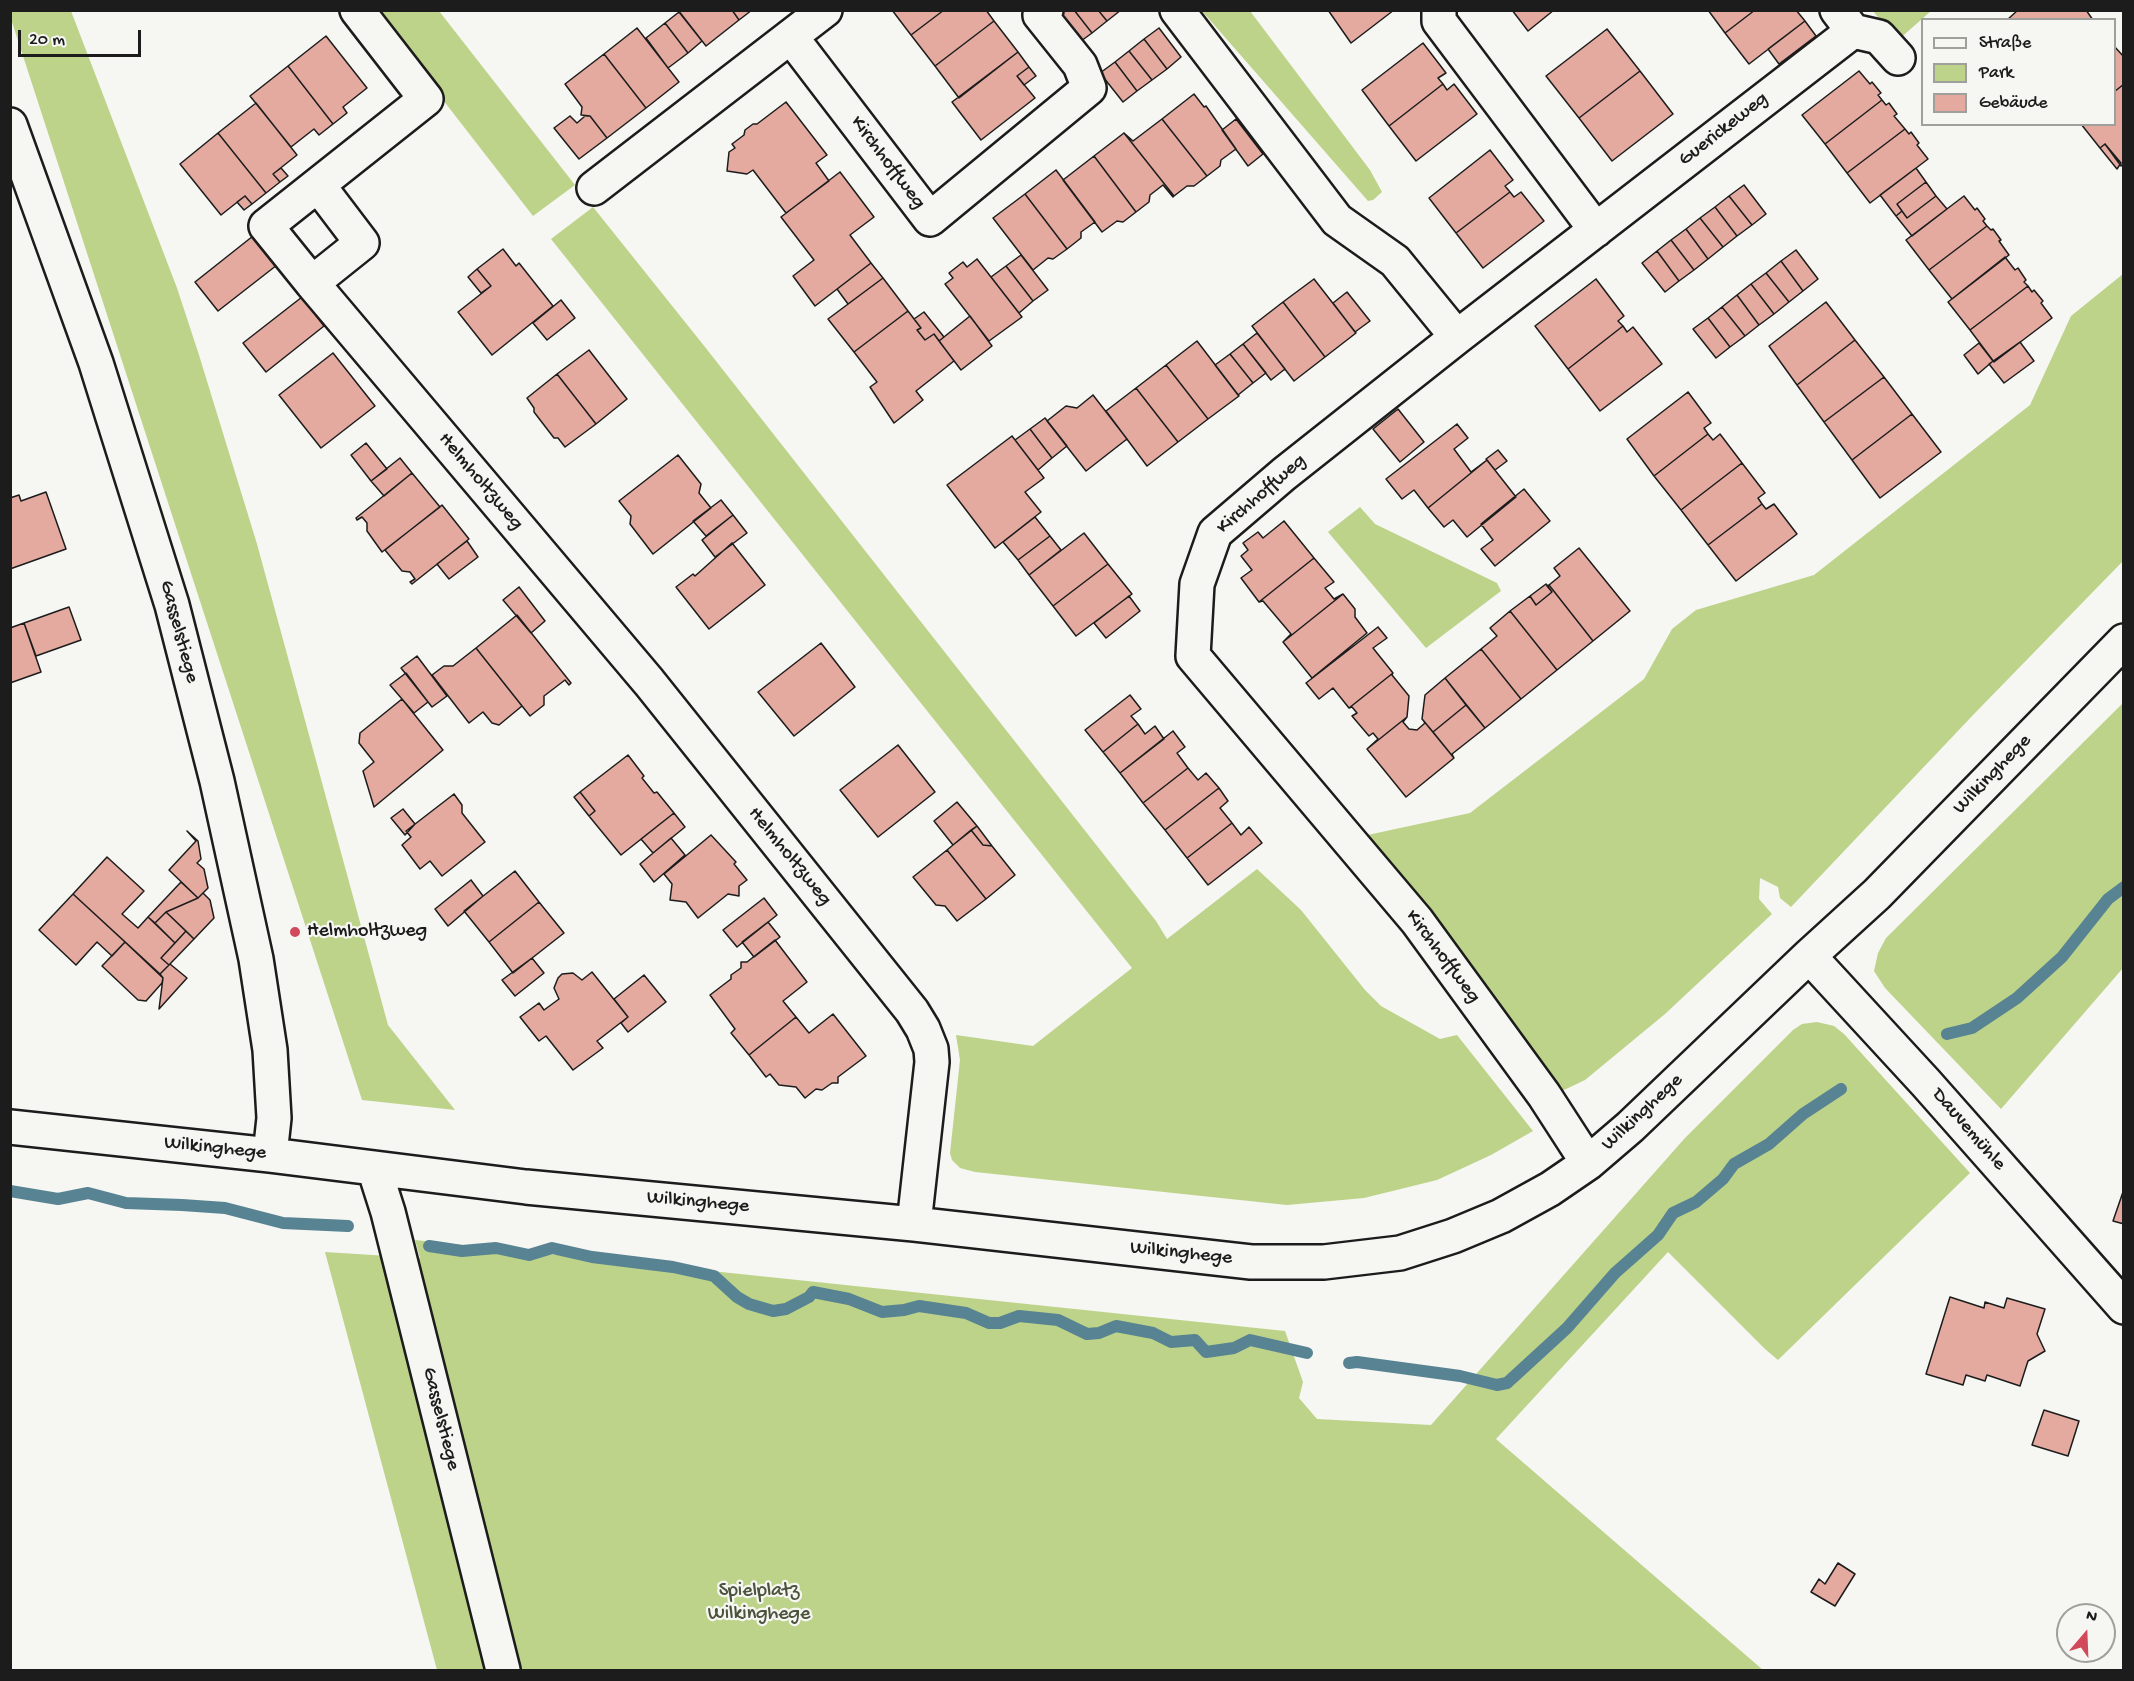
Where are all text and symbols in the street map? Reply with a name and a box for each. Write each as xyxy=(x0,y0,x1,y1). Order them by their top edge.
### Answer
scale bar xyxy=(21,18,144,56)
legend xyxy=(1921,18,2116,126)
text: 20 m xyxy=(29,30,65,51)
text: Straße xyxy=(1979,33,2031,54)
text: Park xyxy=(1979,63,2013,84)
street label: Guerickeweg xyxy=(1674,88,1774,172)
text: Gebäude xyxy=(1979,93,2047,114)
street label: Kirchhoffweg xyxy=(844,112,930,214)
street label: Helmholtzweg xyxy=(432,428,528,536)
street label: Kirchhoffweg xyxy=(1212,450,1312,540)
street label: Gasselstiege xyxy=(153,578,203,686)
street label: Wilkinghege xyxy=(1949,730,2037,820)
street label: Helmholtzweg xyxy=(742,803,836,911)
street label: Kirchhoffweg xyxy=(1399,906,1485,1008)
place label: Helmholtzweg xyxy=(307,920,427,944)
marker: Helmholtzweg xyxy=(288,925,302,939)
street label: Wilkinghege xyxy=(1597,1069,1689,1157)
street label: Dauvemühle xyxy=(1926,1084,2010,1176)
street label: Wilkinghege xyxy=(163,1132,267,1166)
street label: Wilkinghege xyxy=(646,1187,750,1219)
street label: Wilkinghege xyxy=(1129,1237,1233,1271)
street label: Gasselstiege xyxy=(416,1365,464,1473)
park label: Spielplatz Wilkinghege xyxy=(708,1580,810,1627)
north arrow xyxy=(2056,1603,2116,1663)
text: N xyxy=(2083,1607,2099,1628)

